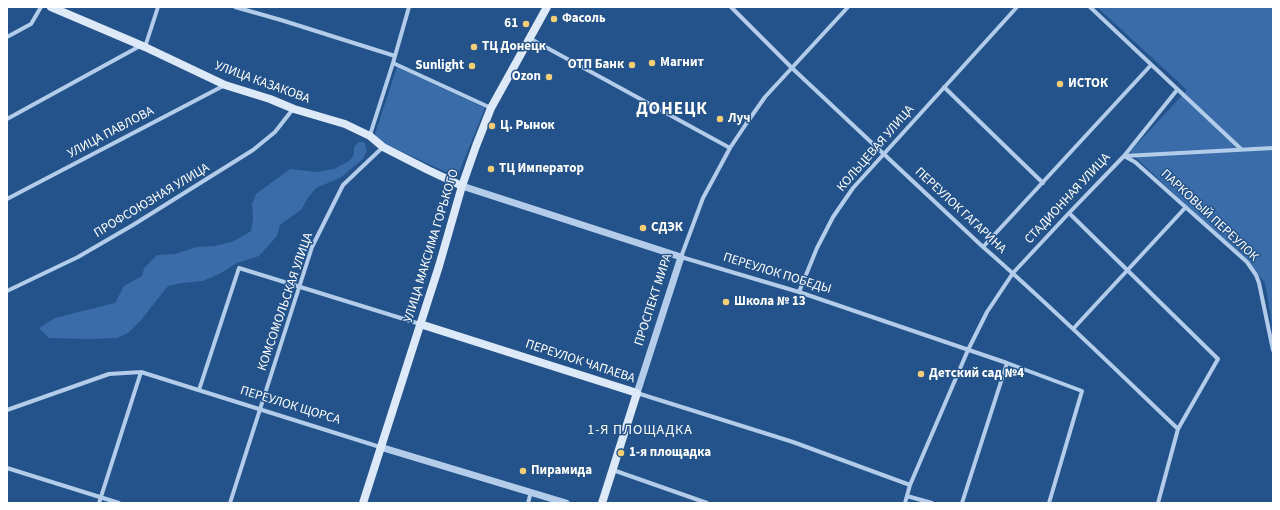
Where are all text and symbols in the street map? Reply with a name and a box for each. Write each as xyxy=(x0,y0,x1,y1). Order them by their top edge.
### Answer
place label: Фасоль xyxy=(562,11,606,27)
marker: Фасоль xyxy=(549,14,559,24)
place label: 61 xyxy=(504,16,518,32)
marker: 61 xyxy=(521,19,531,29)
place label: ТЦ Донецк xyxy=(482,39,546,55)
marker: ТЦ Донецк xyxy=(469,42,479,52)
place label: Магнит xyxy=(660,55,704,71)
place label: ОТП Банк xyxy=(568,57,624,73)
place label: Sunlight xyxy=(415,58,464,74)
marker: Магнит xyxy=(647,58,657,68)
street label: УЛИЦА КАЗАКОВА xyxy=(212,59,312,107)
marker: ОТП Банк xyxy=(627,60,637,70)
marker: Sunlight xyxy=(467,61,477,71)
place label: Ozon xyxy=(512,69,541,85)
marker: Ozon xyxy=(544,72,554,82)
place label: ИСТОК xyxy=(1068,76,1108,92)
marker: ИСТОК xyxy=(1055,79,1065,89)
district label: ДОНЕЦК xyxy=(636,100,708,120)
street label: КОЛЬЦЕВАЯ УЛИЦА xyxy=(834,103,918,195)
street label: УЛИЦА ПАВЛОВА xyxy=(65,104,157,162)
place label: Луч xyxy=(728,111,750,127)
marker: Луч xyxy=(715,114,725,124)
place label: Ц. Рынок xyxy=(500,118,555,134)
marker: Ц. Рынок xyxy=(487,121,497,131)
street label: СТАДИОННАЯ УЛИЦА xyxy=(1022,150,1114,248)
street label: ПРОФСОЮЗНАЯ УЛИЦА xyxy=(91,160,213,242)
place label: ТЦ Император xyxy=(499,161,584,177)
marker: ТЦ Император xyxy=(486,164,496,174)
street label: ПЕРЕУЛОК ГАГАРИНА xyxy=(911,165,1009,257)
street label: УЛИЦА МАКСИМА ГОРЬКОГО xyxy=(401,167,463,325)
street label: ПАРКОВЫЙ ПЕРЕУЛОК xyxy=(1157,167,1261,265)
place label: СДЭК xyxy=(651,220,683,236)
marker: СДЭК xyxy=(638,223,648,233)
street label: КОМСОМОЛЬСКАЯ УЛИЦА xyxy=(255,231,317,373)
street label: ПЕРЕУЛОК ПОБЕДЫ xyxy=(721,250,833,298)
street label: ПРОСПЕКТ МИРА xyxy=(632,252,676,348)
place label: Школа № 13 xyxy=(734,294,806,310)
marker: Школа № 13 xyxy=(721,297,731,307)
street label: ПЕРЕУЛОК ЧАПАЕВА xyxy=(523,337,637,387)
place label: Детский сад №4 xyxy=(929,366,1024,382)
marker: Детский сад №4 xyxy=(916,369,926,379)
street label: ПЕРЕУЛОК ЩОРСА xyxy=(238,383,342,429)
district label: 1-Я ПЛОЩАДКА xyxy=(587,423,693,439)
place label: 1-я площадка xyxy=(629,445,711,461)
marker: 1-я площадка xyxy=(616,448,626,458)
place label: Пирамида xyxy=(531,463,592,479)
marker: Пирамида xyxy=(518,466,528,476)

